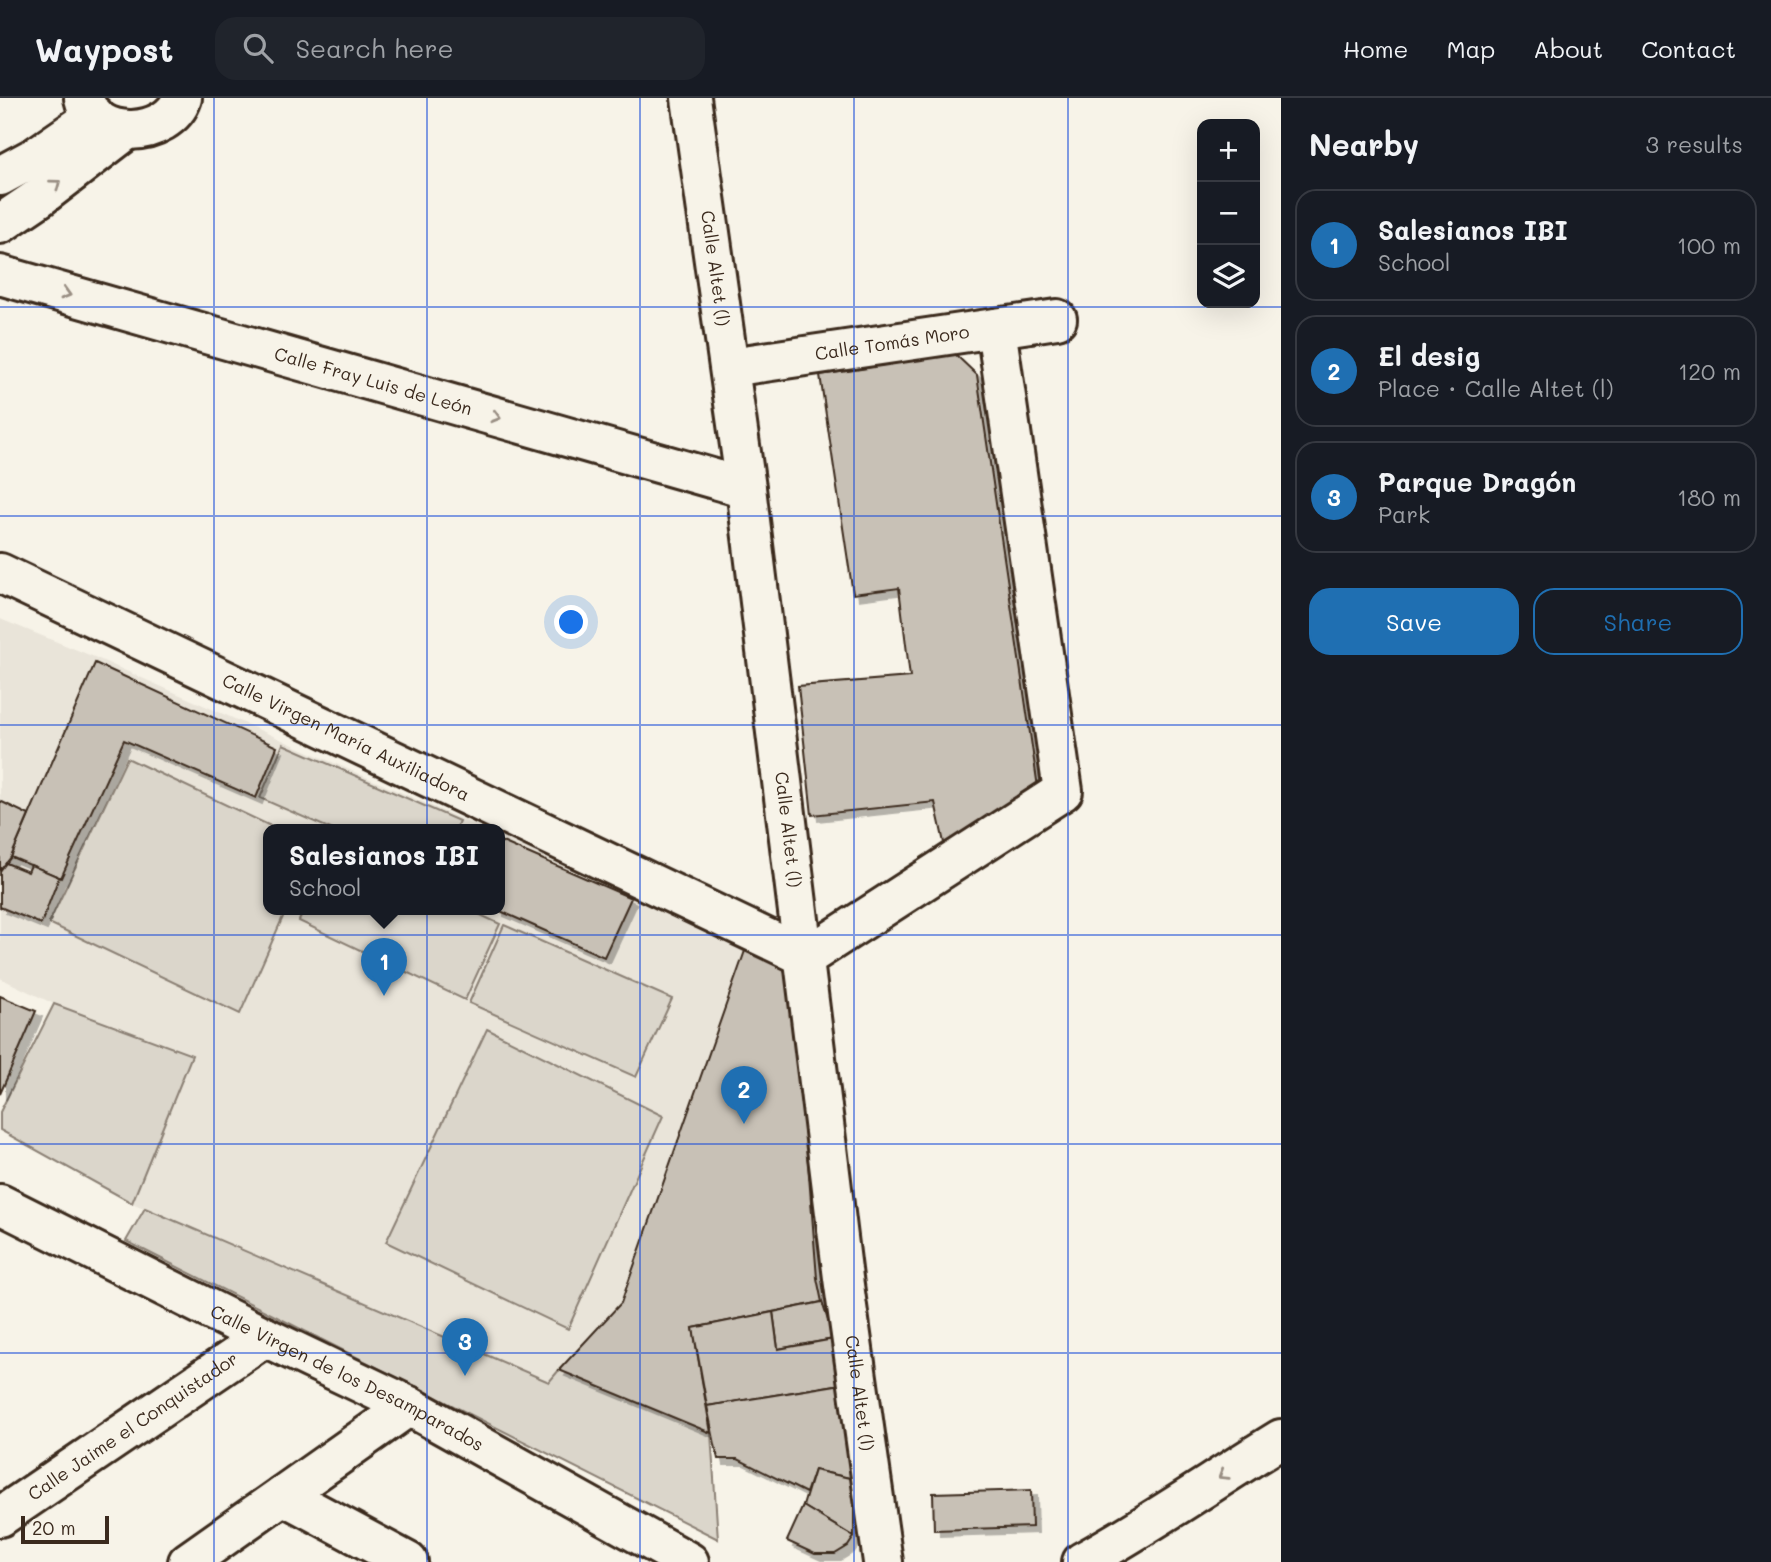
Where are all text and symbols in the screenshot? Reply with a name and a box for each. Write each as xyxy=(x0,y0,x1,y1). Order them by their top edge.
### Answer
search box xyxy=(215,17,705,80)
text: Waypost xyxy=(35,27,173,70)
icon: search xyxy=(239,29,277,67)
text: Search here xyxy=(295,31,454,65)
text: Home xyxy=(1343,33,1408,64)
text: Map xyxy=(1446,33,1495,64)
text: About xyxy=(1533,33,1603,64)
text: Contact xyxy=(1641,33,1736,64)
map controls xyxy=(1197,119,1260,308)
button: + xyxy=(1197,119,1260,182)
text: Nearby xyxy=(1309,124,1419,164)
text: 3 results xyxy=(1646,129,1743,159)
one-way arrow xyxy=(48,180,61,193)
button: − xyxy=(1197,182,1260,245)
street label: Calle Altet (l) xyxy=(696,209,736,328)
text: Salesianos IBI xyxy=(1378,213,1568,247)
text: 1 xyxy=(1329,230,1339,260)
text: 100 m xyxy=(1677,230,1741,260)
button: layers xyxy=(1197,245,1260,308)
text: School xyxy=(1378,247,1451,277)
one-way arrow xyxy=(59,286,71,300)
street label: Calle Tomás Moro xyxy=(813,319,971,365)
text: El desig xyxy=(1378,339,1480,373)
street label: Calle Fray Luis de León xyxy=(272,341,475,420)
text: 2 xyxy=(1328,356,1340,386)
text: 120 m xyxy=(1678,356,1741,386)
text: Place · Calle Altet (l) xyxy=(1378,373,1614,403)
one-way arrow xyxy=(490,408,502,423)
text: Parque Dragón xyxy=(1378,465,1576,499)
text: 3 xyxy=(1327,482,1341,512)
text: 180 m xyxy=(1677,482,1741,512)
text: Park xyxy=(1378,499,1430,529)
button: Save xyxy=(1309,588,1519,655)
button: Share xyxy=(1533,588,1743,655)
your location xyxy=(554,605,588,639)
street label: Calle Virgen María Auxiliadora xyxy=(218,668,474,806)
street label: Calle Altet (l) xyxy=(770,770,808,889)
popup xyxy=(263,824,505,915)
text: Salesianos IBI xyxy=(289,838,479,872)
text: School xyxy=(289,872,362,902)
pin: 1 xyxy=(361,938,407,996)
pin: 2 xyxy=(721,1066,767,1124)
street label: Calle Virgen de los Desamparados xyxy=(206,1298,488,1456)
pin: 3 xyxy=(442,1318,488,1376)
street label: Calle Altet (l) xyxy=(840,1334,880,1452)
street label: Calle Jaime el Conquistador xyxy=(23,1346,242,1506)
one-way arrow xyxy=(1218,1466,1231,1479)
scale bar xyxy=(21,1513,108,1545)
text: 20 m xyxy=(32,1515,76,1540)

